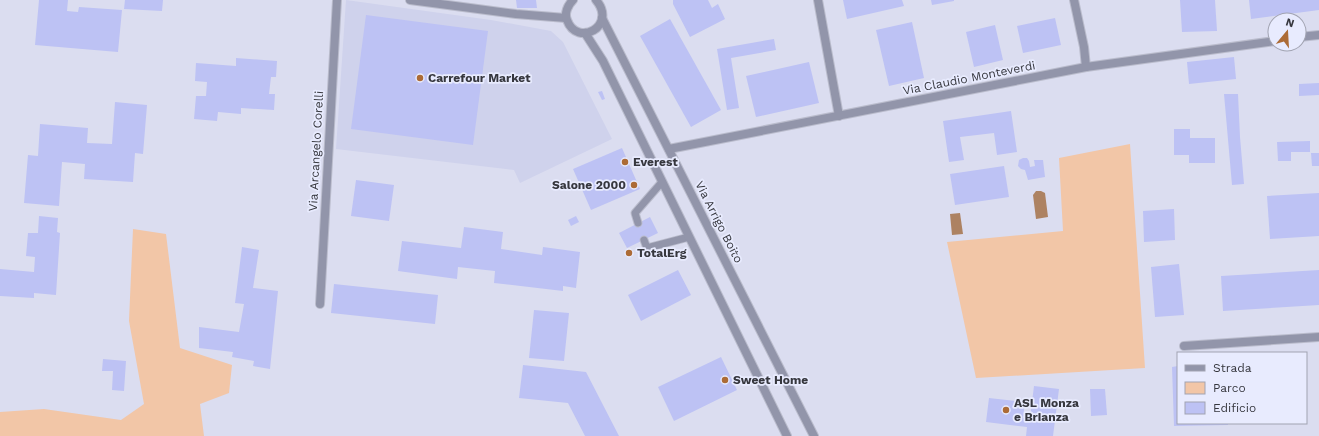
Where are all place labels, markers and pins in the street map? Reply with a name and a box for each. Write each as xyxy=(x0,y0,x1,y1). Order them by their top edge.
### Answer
place label: Carrefour Market xyxy=(428,71,531,85)
marker: Carrefour Market xyxy=(415,73,425,83)
place label: Everest xyxy=(633,155,678,169)
marker: Everest xyxy=(620,157,630,167)
place label: Salone 2000 xyxy=(552,178,626,192)
marker: Salone 2000 xyxy=(629,180,639,190)
place label: TotalErg xyxy=(637,246,687,260)
marker: TotalErg xyxy=(624,248,634,258)
place label: Sweet Home xyxy=(733,373,808,387)
marker: Sweet Home xyxy=(720,375,730,385)
place label: ASL Monza e Brianza xyxy=(1014,396,1079,424)
marker: ASL Monza e Brianza xyxy=(1001,405,1011,415)

